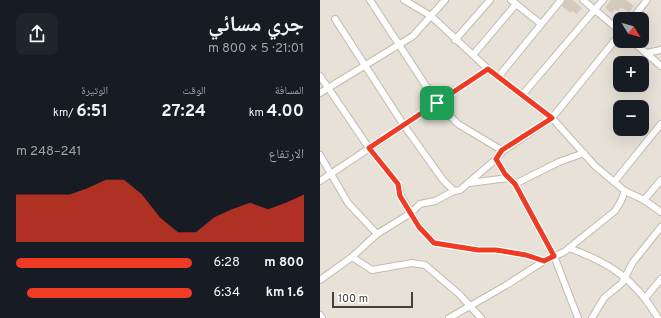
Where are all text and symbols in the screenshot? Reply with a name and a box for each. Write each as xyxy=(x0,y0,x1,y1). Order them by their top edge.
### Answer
text: جري مسائي xyxy=(208,12,304,39)
north arrow xyxy=(613,12,649,48)
map controls xyxy=(613,12,649,136)
button: share xyxy=(16,13,58,55)
text: 21:01 · 5 × 800 m xyxy=(208,41,304,57)
button: + xyxy=(613,56,649,92)
text: الوتيرة xyxy=(81,84,108,98)
text: الوقت xyxy=(182,84,206,98)
text: المسافة xyxy=(275,84,304,98)
pin xyxy=(420,86,454,120)
icon: arrive xyxy=(426,92,448,114)
button: − xyxy=(613,100,649,136)
text: 6:51 xyxy=(76,101,108,123)
text: 27:24 xyxy=(161,101,206,123)
text: 4.00 xyxy=(267,101,304,123)
text: /km xyxy=(53,106,76,120)
text: km xyxy=(249,106,267,120)
text: 241–248 m xyxy=(16,144,81,160)
text: الارتفاع xyxy=(269,147,304,163)
text: 6:28 xyxy=(213,255,240,271)
text: 800 m xyxy=(264,255,304,271)
text: 6:34 xyxy=(213,285,240,301)
text: 1.6 km xyxy=(266,285,304,301)
scale bar xyxy=(332,290,413,309)
text: 100 m xyxy=(338,292,368,306)

